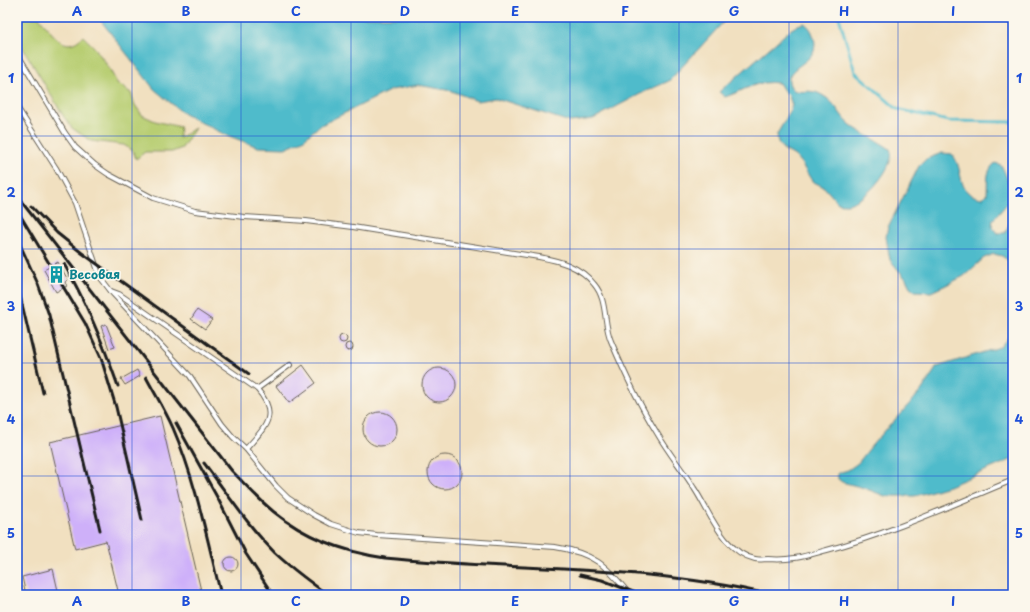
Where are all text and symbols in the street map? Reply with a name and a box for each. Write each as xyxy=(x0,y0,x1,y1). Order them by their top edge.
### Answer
text: A xyxy=(72,1,82,20)
text: B xyxy=(182,1,191,20)
text: C xyxy=(291,1,301,20)
text: D xyxy=(400,1,410,20)
text: E xyxy=(511,1,519,20)
text: F xyxy=(621,1,629,20)
text: G xyxy=(729,1,739,20)
text: H xyxy=(839,1,849,20)
text: I xyxy=(951,1,955,20)
text: 1 xyxy=(8,68,14,87)
text: 1 xyxy=(1016,68,1022,87)
text: 2 xyxy=(6,182,16,201)
text: 2 xyxy=(1014,182,1024,201)
building icon: Весовая xyxy=(46,265,66,285)
place label: Весовая xyxy=(69,265,120,283)
text: 3 xyxy=(7,296,16,315)
text: 3 xyxy=(1015,296,1024,315)
text: 4 xyxy=(7,409,16,428)
text: 4 xyxy=(1015,409,1024,428)
text: 5 xyxy=(7,523,15,542)
text: 5 xyxy=(1015,523,1023,542)
text: A xyxy=(72,591,82,610)
text: B xyxy=(182,591,191,610)
text: C xyxy=(291,591,301,610)
text: D xyxy=(400,591,410,610)
text: E xyxy=(511,591,519,610)
text: F xyxy=(621,591,629,610)
text: G xyxy=(729,591,739,610)
text: H xyxy=(839,591,849,610)
text: I xyxy=(951,591,955,610)

